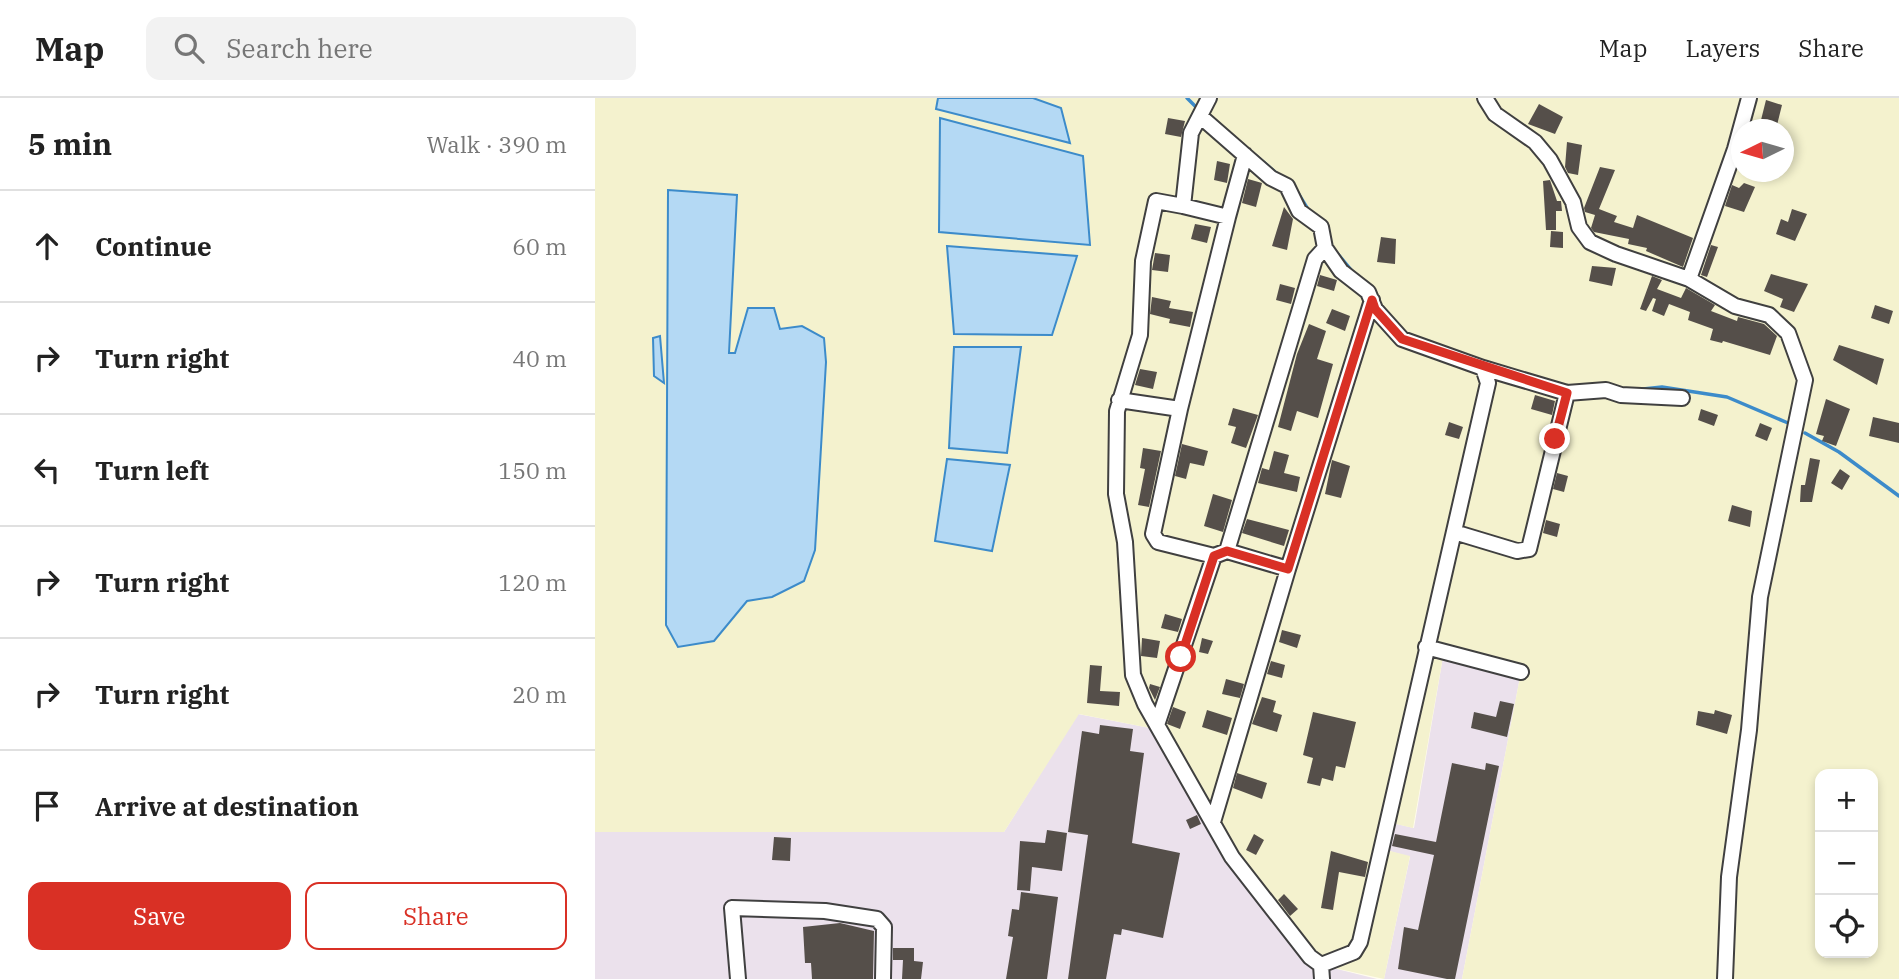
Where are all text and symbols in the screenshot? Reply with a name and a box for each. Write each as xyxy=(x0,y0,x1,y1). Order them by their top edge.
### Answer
search box xyxy=(146,17,636,80)
text: Map xyxy=(35,27,104,70)
icon: search xyxy=(170,29,208,67)
text: Search here xyxy=(226,31,373,65)
text: Map xyxy=(1599,32,1647,64)
text: Layers xyxy=(1685,32,1760,64)
text: Share xyxy=(1798,32,1864,64)
north arrow xyxy=(1731,119,1794,182)
text: 5 min xyxy=(28,124,112,163)
text: Walk · 390 m xyxy=(426,129,567,159)
icon: ahead xyxy=(28,227,66,265)
text: Continue xyxy=(95,229,212,263)
text: 60 m xyxy=(512,231,567,261)
icon: right xyxy=(28,339,66,377)
text: Turn right xyxy=(95,341,229,375)
text: 40 m xyxy=(512,343,567,373)
route end xyxy=(1539,423,1570,454)
icon: left xyxy=(28,451,66,489)
text: Turn left xyxy=(95,453,209,487)
text: 150 m xyxy=(498,455,567,485)
icon: right xyxy=(28,563,66,601)
text: Turn right xyxy=(95,565,229,599)
text: 120 m xyxy=(498,567,567,597)
route start xyxy=(1165,641,1196,672)
icon: right xyxy=(28,675,66,713)
text: Turn right xyxy=(95,677,229,711)
text: 20 m xyxy=(512,679,567,709)
map controls xyxy=(1815,769,1878,958)
button: + xyxy=(1815,769,1878,832)
icon: arrive xyxy=(28,787,66,825)
text: Arrive at destination xyxy=(95,789,359,823)
button: − xyxy=(1815,832,1878,895)
button: Save xyxy=(28,882,291,950)
button: Share xyxy=(305,882,567,950)
button: locate xyxy=(1815,895,1878,958)

